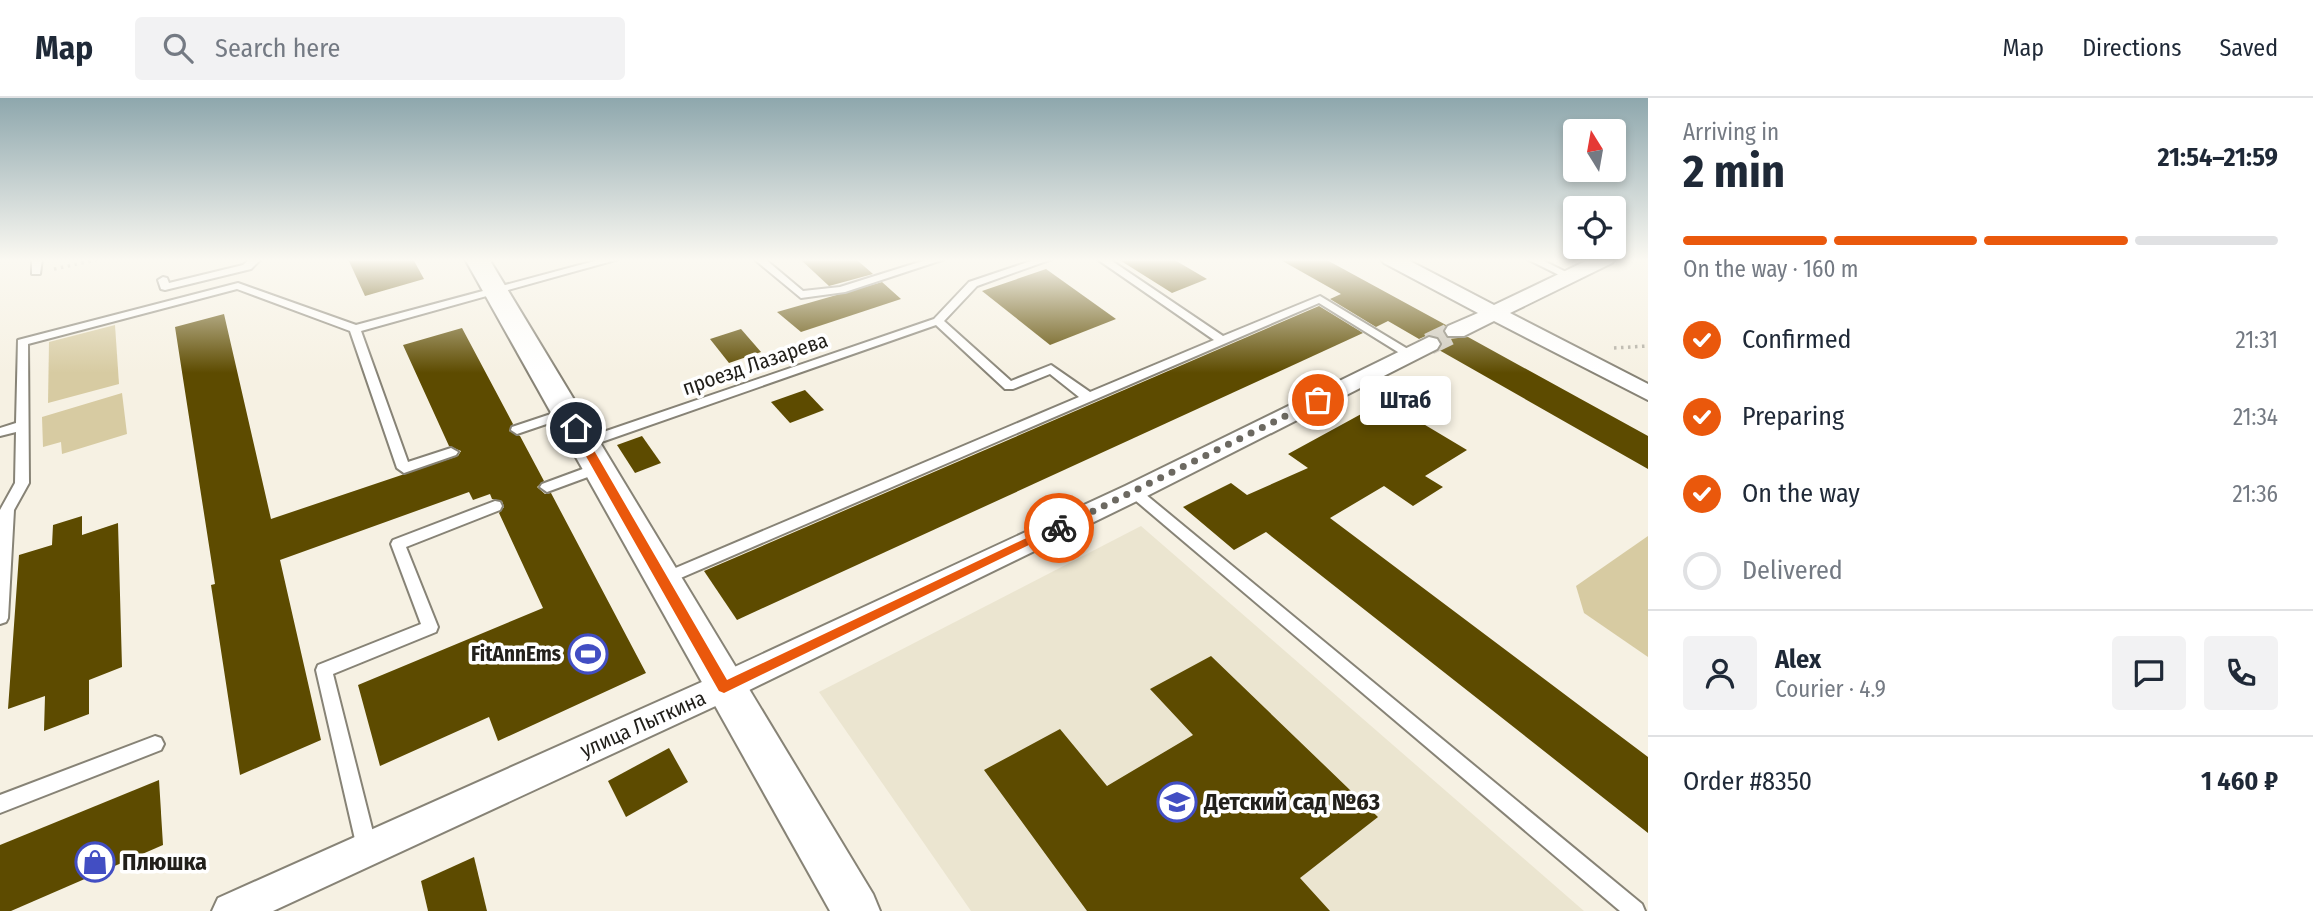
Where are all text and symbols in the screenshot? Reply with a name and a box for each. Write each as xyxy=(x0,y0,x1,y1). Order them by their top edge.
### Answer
search box xyxy=(135,17,625,80)
text: Map xyxy=(35,28,93,68)
icon: search xyxy=(159,29,197,67)
text: Search here xyxy=(215,33,340,64)
text: Map xyxy=(2003,34,2044,62)
text: Directions xyxy=(2082,34,2181,62)
text: Saved xyxy=(2219,34,2278,62)
text: Arriving in xyxy=(1683,118,1779,146)
north arrow xyxy=(1563,119,1626,182)
map controls xyxy=(1563,119,1626,259)
text: 21:54–21:59 xyxy=(2157,142,2278,173)
text: 2 min xyxy=(1683,144,1785,199)
button: locate xyxy=(1563,196,1626,259)
text: On the way · 160 m xyxy=(1683,255,1858,283)
icon: check xyxy=(1683,321,1721,359)
text: Confirmed xyxy=(1742,324,1852,355)
text: 21:31 xyxy=(2236,326,2278,354)
street label: проезд Лазарева xyxy=(679,327,831,401)
pin xyxy=(1288,370,1348,430)
callout: Штаб xyxy=(1360,376,1451,424)
icon: bag xyxy=(1299,381,1337,419)
text: Штаб xyxy=(1380,386,1431,414)
pin xyxy=(546,398,606,458)
icon: check xyxy=(1683,398,1721,436)
text: Preparing xyxy=(1742,401,1844,432)
text: 21:34 xyxy=(2233,403,2278,431)
icon: home xyxy=(557,409,595,447)
icon: check xyxy=(1683,475,1721,513)
text: On the way xyxy=(1742,478,1860,509)
text: 21:36 xyxy=(2233,480,2278,508)
courier xyxy=(1024,493,1094,563)
icon: bike xyxy=(1040,509,1078,547)
text: Delivered xyxy=(1742,555,1843,586)
sports icon: FitAnnEms xyxy=(567,633,609,675)
button: person xyxy=(1683,636,1757,710)
button: chat xyxy=(2112,636,2186,710)
button: phone xyxy=(2204,636,2278,710)
place label: FitAnnEms xyxy=(471,641,561,667)
text: Alex xyxy=(1775,644,1821,675)
text: Courier · 4.9 xyxy=(1775,675,1886,703)
street label: улица Лыткина xyxy=(576,685,710,763)
text: Order #8350 xyxy=(1683,766,1812,797)
text: 1 460 ₽ xyxy=(2201,766,2278,797)
school or university icon: Детский сад №63 xyxy=(1156,781,1198,823)
place label: Детский сад №63 xyxy=(1203,788,1380,816)
shop icon: Плюшка xyxy=(74,841,116,883)
place label: Плюшка xyxy=(122,848,207,876)

